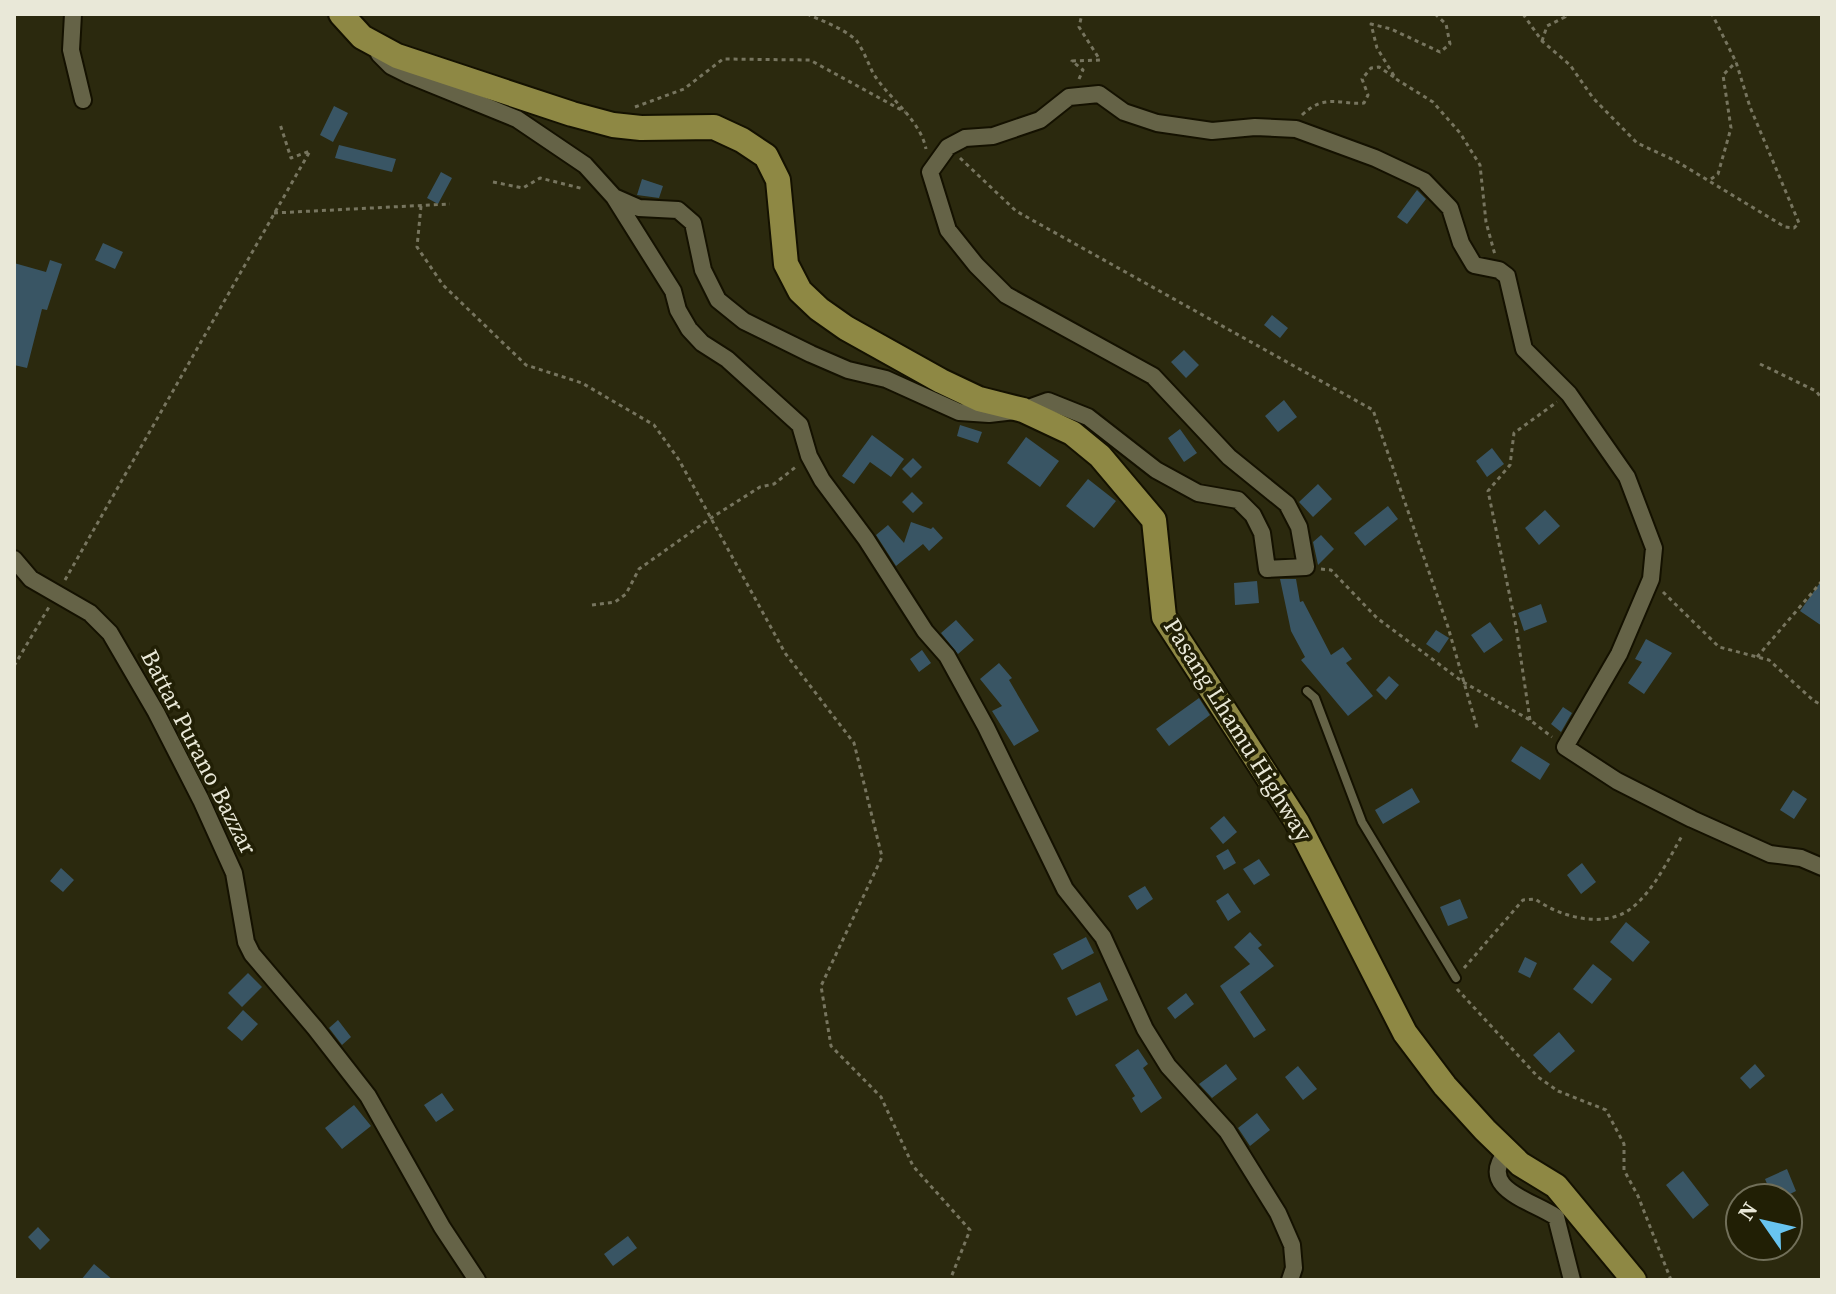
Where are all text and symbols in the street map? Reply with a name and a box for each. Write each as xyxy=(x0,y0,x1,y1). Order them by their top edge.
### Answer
street label: Pasang Lhamu Highway xyxy=(1156,612,1321,848)
street label: Battar Purano Bazzar xyxy=(133,644,265,860)
north arrow xyxy=(1724,1182,1804,1262)
text: N xyxy=(1731,1196,1764,1226)

